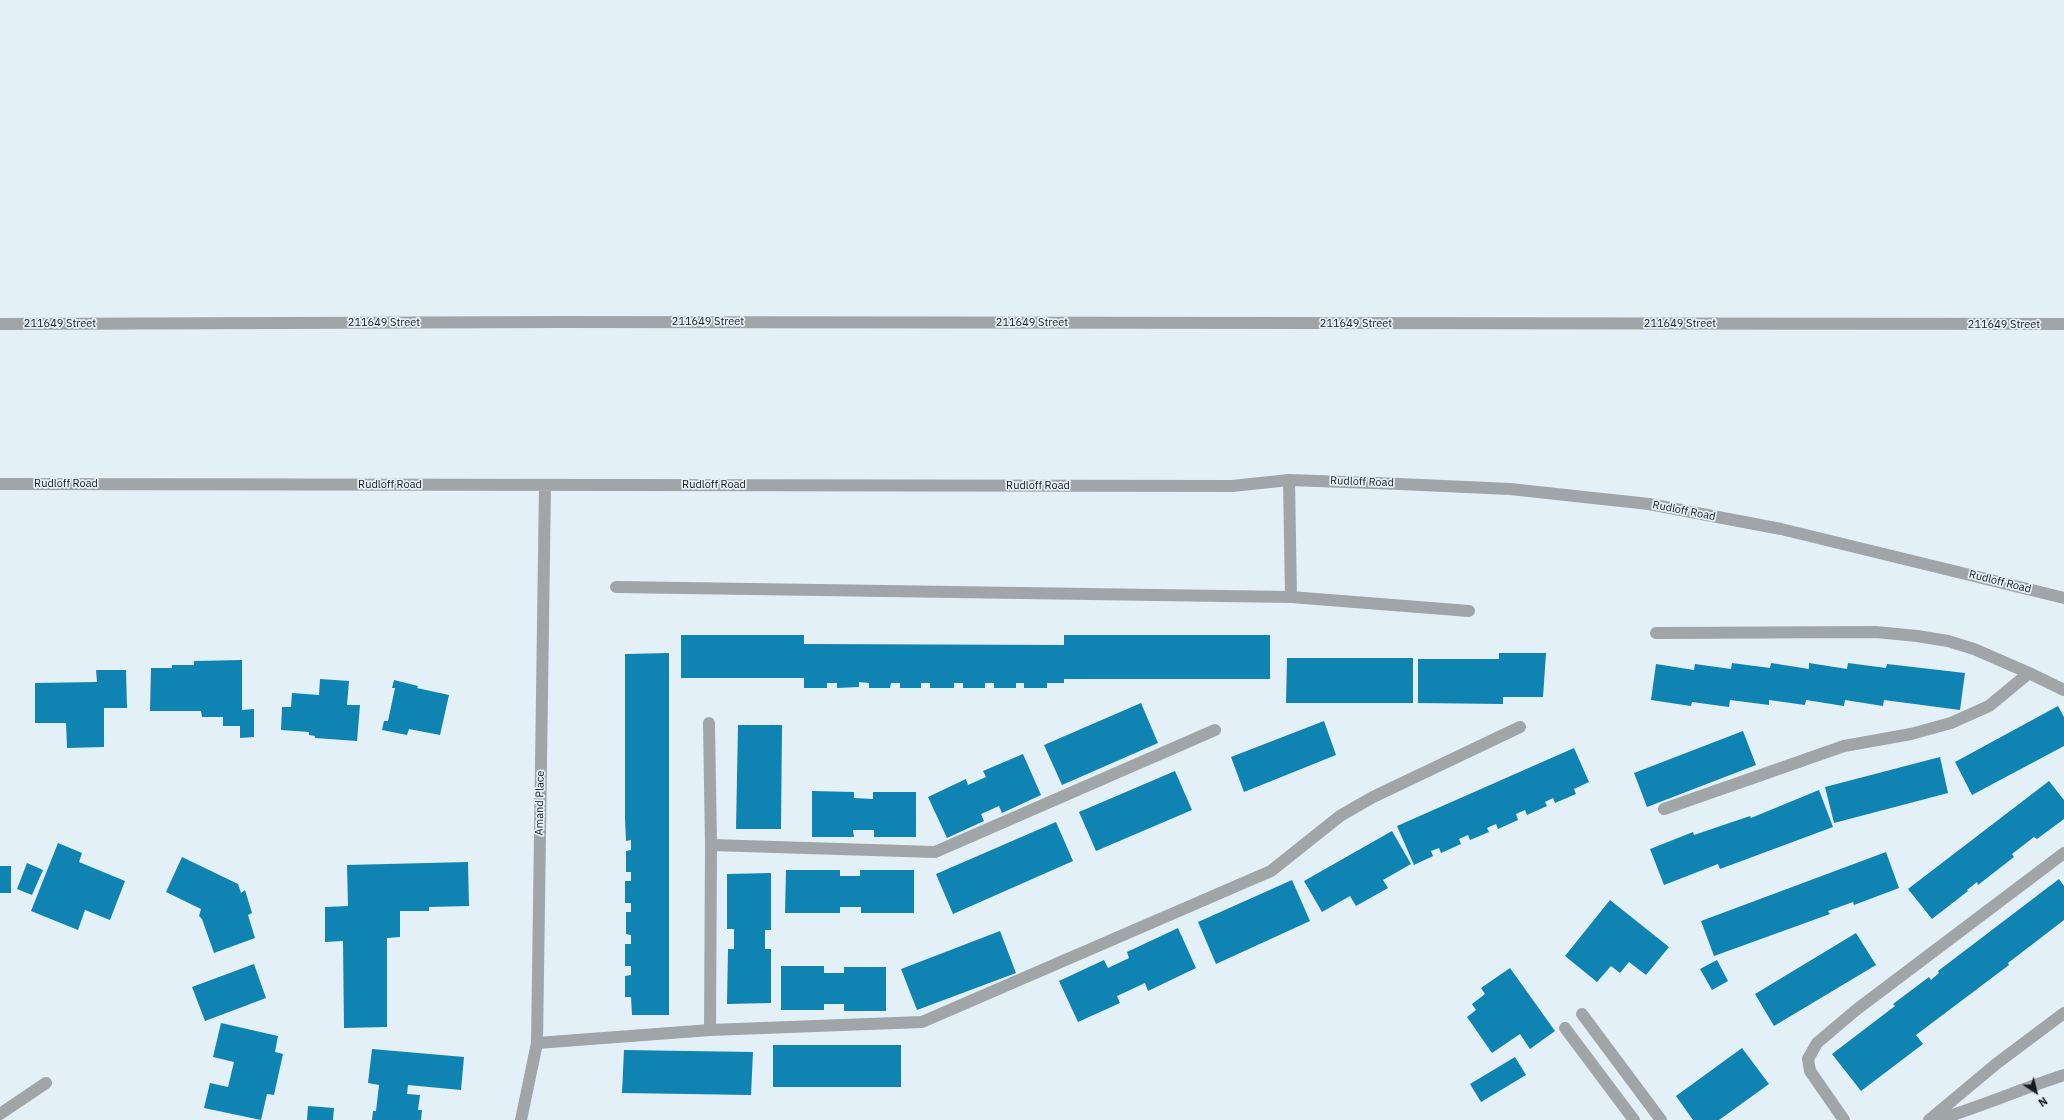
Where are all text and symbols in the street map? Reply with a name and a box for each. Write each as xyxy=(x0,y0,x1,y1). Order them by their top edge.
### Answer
street label: 211649 Street xyxy=(672,315,744,329)
street label: 211649 Street xyxy=(348,316,420,330)
street label: 211649 Street xyxy=(996,316,1068,330)
street label: 211649 Street xyxy=(24,317,96,331)
street label: 211649 Street xyxy=(1320,317,1392,331)
street label: 211649 Street xyxy=(1644,317,1716,331)
street label: 211649 Street xyxy=(1968,318,2040,332)
street label: Rudloff Road xyxy=(1330,474,1394,490)
street label: Rudloff Road xyxy=(34,477,98,491)
street label: Rudloff Road xyxy=(358,478,422,492)
street label: Rudloff Road xyxy=(682,478,746,492)
street label: Rudloff Road xyxy=(1006,479,1070,493)
street label: Rudloff Road xyxy=(1651,498,1717,524)
street label: Rudloff Road xyxy=(1967,568,2033,596)
street label: Amand Place xyxy=(533,770,547,836)
north arrow xyxy=(2016,1072,2056,1112)
text: N xyxy=(2036,1094,2050,1110)

